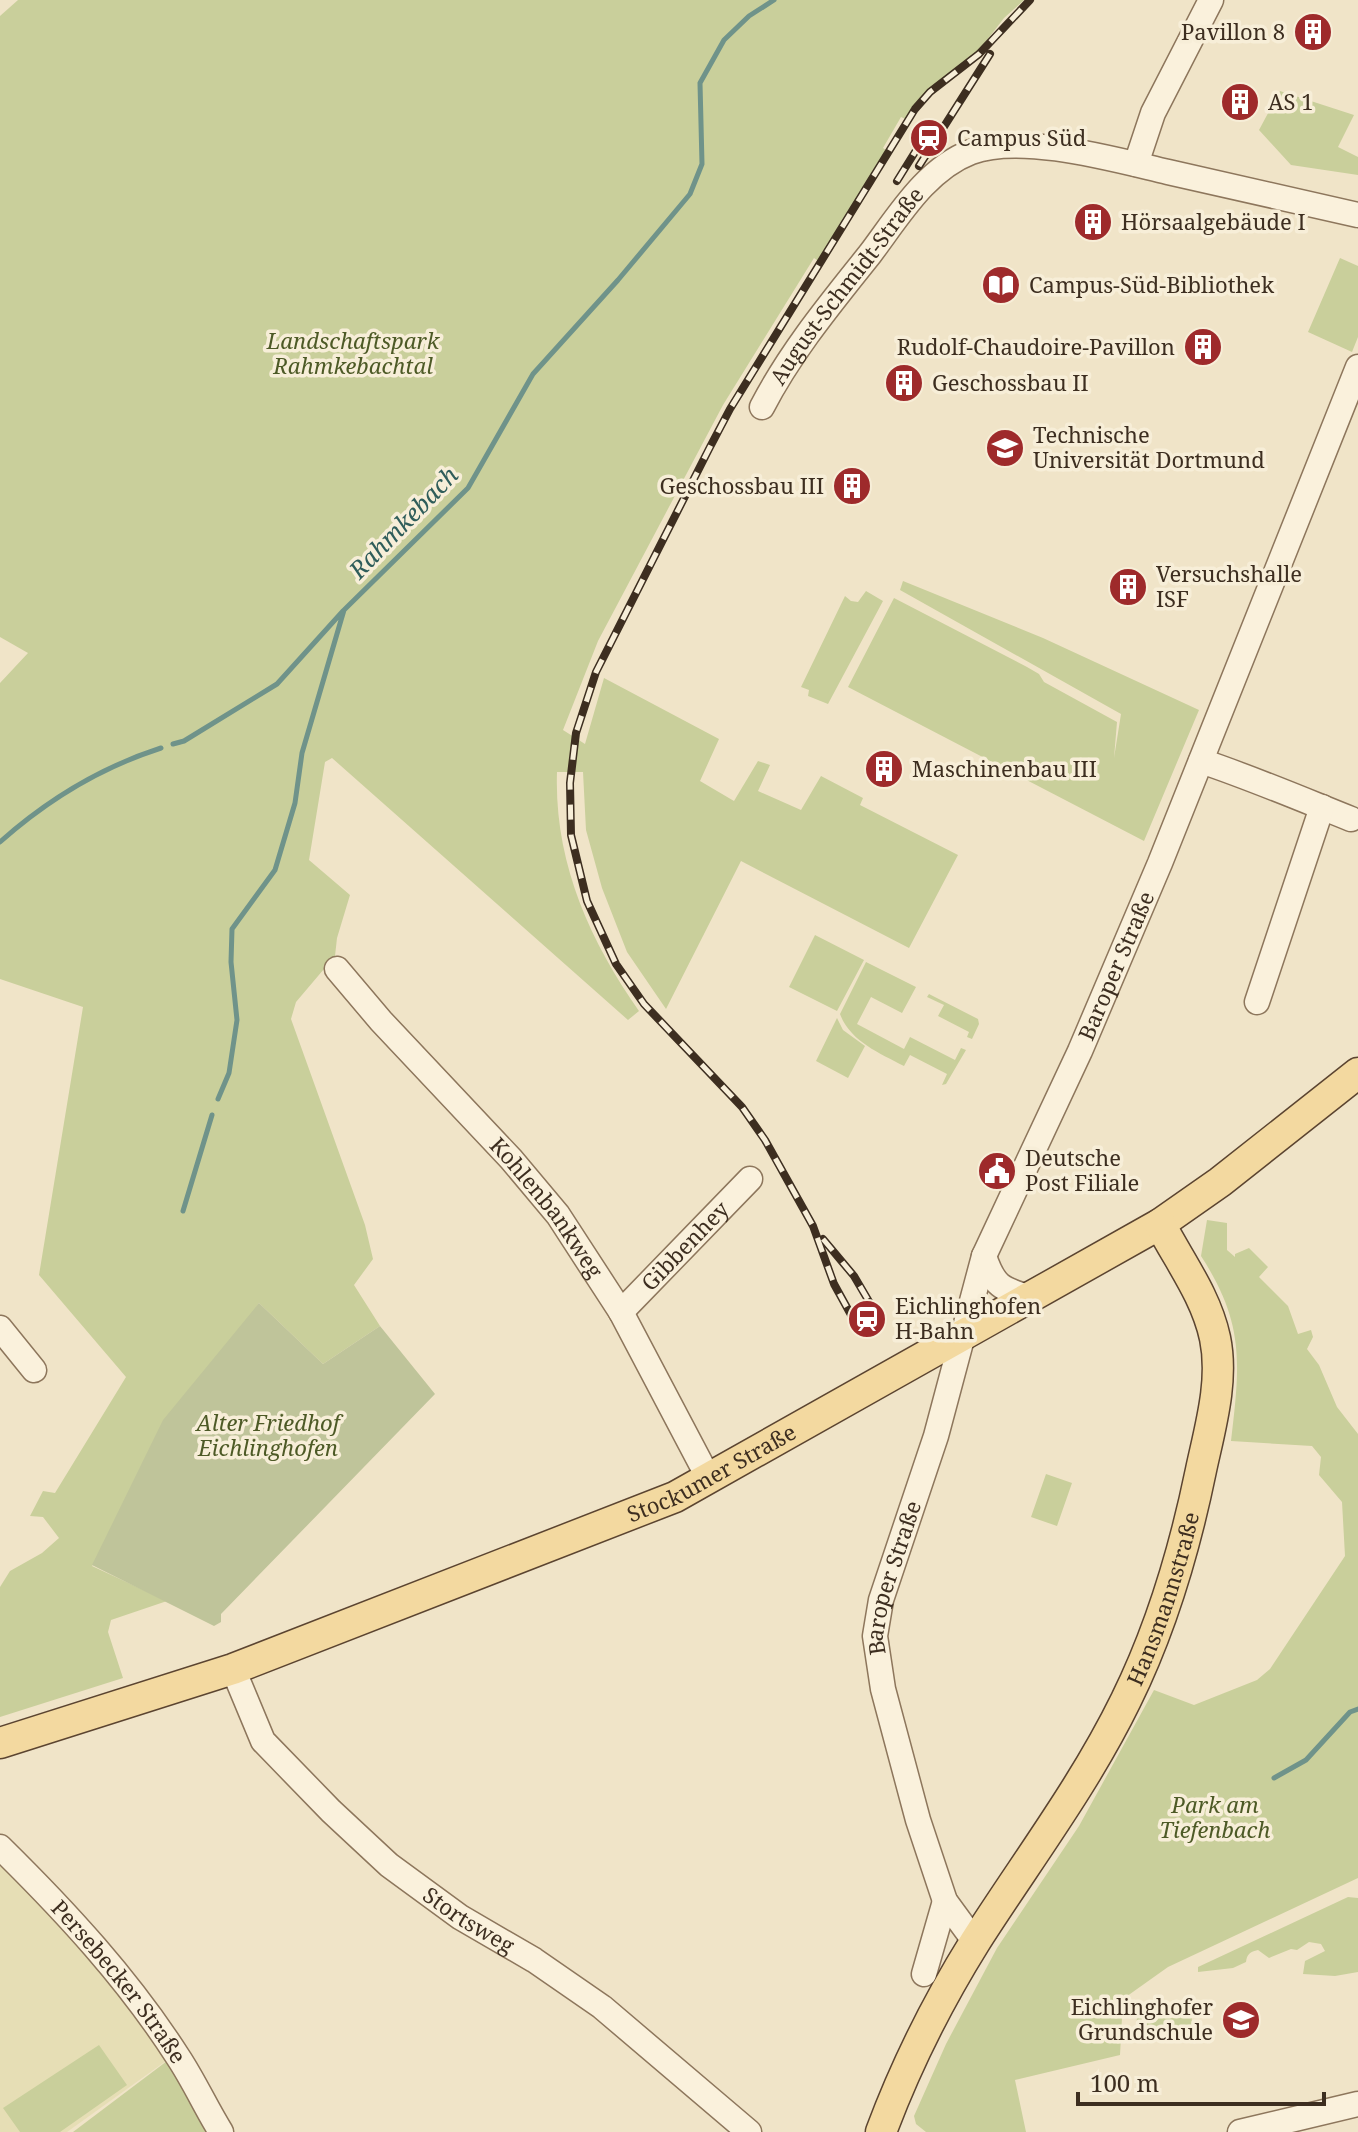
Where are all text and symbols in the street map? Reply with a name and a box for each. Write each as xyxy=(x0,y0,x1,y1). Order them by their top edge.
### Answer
building icon: Pavillon 8 xyxy=(1292,11,1334,53)
place label: Pavillon 8 xyxy=(1181,16,1285,46)
building icon: AS 1 xyxy=(1219,81,1261,123)
place label: AS 1 xyxy=(1268,86,1314,116)
station icon: Campus Süd xyxy=(908,117,950,159)
place label: Campus Süd xyxy=(957,122,1087,152)
street label: August-Schmidt-Straße xyxy=(762,180,929,390)
building icon: Hörsaalgebäude I xyxy=(1072,201,1114,243)
place label: Hörsaalgebäude I xyxy=(1121,206,1306,236)
library icon: Campus-Süd-Bibliothek xyxy=(980,264,1022,306)
place label: Campus-Süd-Bibliothek xyxy=(1029,269,1274,299)
park label: Landschaftspark Rahmkebachtal xyxy=(266,325,441,380)
building icon: Rudolf-Chaudoire-Pavillon xyxy=(1182,326,1224,368)
place label: Rudolf-Chaudoire-Pavillon xyxy=(897,331,1175,361)
building icon: Geschossbau II xyxy=(883,362,925,404)
place label: Geschossbau II xyxy=(932,367,1088,397)
place label: Technische Universität Dortmund xyxy=(1033,419,1265,474)
school or university icon: Technische Universität Dortmund xyxy=(984,427,1026,469)
water label: Rahmkebach xyxy=(340,459,465,586)
building icon: Geschossbau III xyxy=(831,465,873,507)
place label: Geschossbau III xyxy=(659,470,824,500)
place label: Versuchshalle ISF xyxy=(1156,558,1302,613)
building icon: Versuchshalle ISF xyxy=(1107,566,1149,608)
building icon: Maschinenbau III xyxy=(863,748,905,790)
place label: Maschinenbau III xyxy=(912,753,1097,783)
street label: Baroper Straße xyxy=(1070,886,1160,1045)
street label: Kohlenbankweg xyxy=(484,1130,611,1283)
place label: Deutsche Post Filiale xyxy=(1025,1142,1139,1197)
public building icon: Deutsche Post Filiale xyxy=(976,1150,1018,1192)
street label: Gibbenhey xyxy=(634,1194,735,1297)
place label: Eichlinghofen H-Bahn xyxy=(895,1290,1041,1345)
station icon: Eichlinghofen H-Bahn xyxy=(846,1298,888,1340)
park label: Alter Friedhof Eichlinghofen xyxy=(194,1407,344,1462)
street label: Stockumer Straße xyxy=(622,1416,801,1528)
street label: Baroper Straße xyxy=(858,1497,927,1657)
street label: Hansmannstraße xyxy=(1119,1509,1205,1690)
park label: Park am Tiefenbach xyxy=(1159,1789,1271,1844)
street label: Stortsweg xyxy=(418,1879,521,1960)
street label: Persebecker Straße xyxy=(45,1893,194,2069)
place label: Eichlinghofer Grundschule xyxy=(1071,1991,1214,2046)
school or university icon: Eichlinghofer Grundschule xyxy=(1220,1999,1262,2041)
scale bar xyxy=(1078,2056,1324,2106)
text: 100 m xyxy=(1090,2066,1159,2099)

